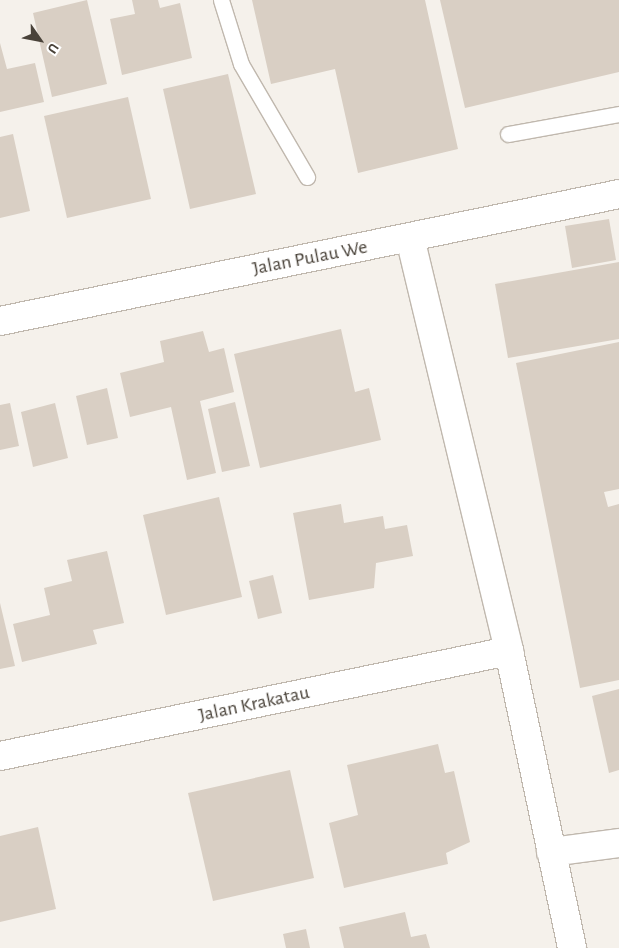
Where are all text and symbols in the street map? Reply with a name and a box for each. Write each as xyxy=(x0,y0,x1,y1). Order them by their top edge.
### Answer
north arrow xyxy=(15,15,65,65)
text: U xyxy=(44,41,61,56)
street label: Jalan Pulau We xyxy=(250,235,370,281)
street label: Jalan Krakatau xyxy=(196,681,312,727)

